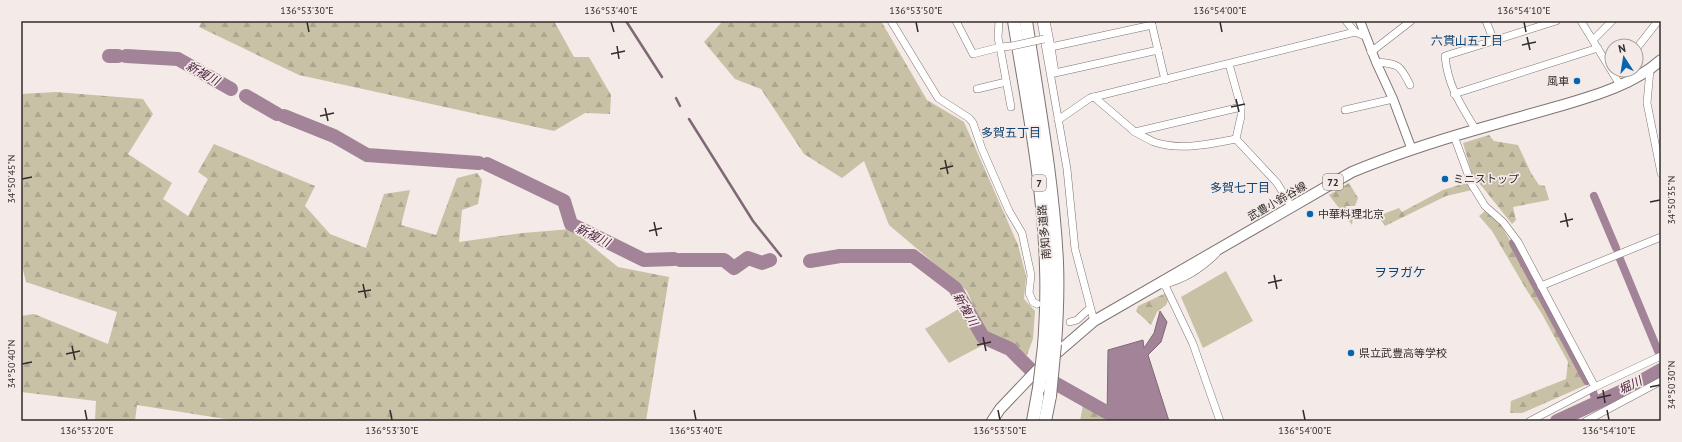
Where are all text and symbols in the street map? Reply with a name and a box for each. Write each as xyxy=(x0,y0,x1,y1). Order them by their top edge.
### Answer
text: 136°53'30"E xyxy=(280,4,334,17)
text: 136°53'40"E xyxy=(584,4,638,17)
text: 136°53'50"E xyxy=(889,4,943,17)
text: 136°54'00"E xyxy=(1193,4,1247,17)
text: 136°54'10"E xyxy=(1497,4,1551,17)
district label: 六貫山五丁目 xyxy=(1431,33,1503,48)
north arrow xyxy=(1604,38,1644,78)
text: N xyxy=(1617,41,1627,56)
water label: 新複川 xyxy=(184,58,224,89)
place label: 風車 xyxy=(1547,74,1569,88)
marker: 風車 xyxy=(1572,76,1582,86)
district label: 多賀五丁目 xyxy=(981,125,1041,140)
text: 34°50'45"N xyxy=(5,154,18,204)
place label: ミニストップ xyxy=(1453,172,1519,186)
road number: 72 xyxy=(1323,174,1343,190)
marker: ミニストップ xyxy=(1440,174,1450,184)
road number: 7 xyxy=(1032,175,1046,191)
text: 34°50'35"N xyxy=(1665,175,1678,225)
street label: 武豊小鈴谷線 xyxy=(1245,178,1309,224)
district label: 多賀七丁目 xyxy=(1210,180,1270,195)
street label: 南知多道路 xyxy=(1035,204,1053,260)
place label: 中華料理北京 xyxy=(1318,207,1384,221)
marker: 中華料理北京 xyxy=(1305,209,1315,219)
water label: 新複川 xyxy=(574,220,614,251)
district label: ヲヲガケ xyxy=(1374,264,1426,281)
water label: 新複川 xyxy=(951,290,982,330)
text: 34°50'40"N xyxy=(5,339,18,389)
place label: 県立武豊高等学校 xyxy=(1359,346,1447,360)
marker: 県立武豊高等学校 xyxy=(1346,348,1356,358)
text: 34°50'30"N xyxy=(1665,360,1678,410)
water label: 堀川 xyxy=(1616,372,1646,397)
text: 136°53'20"E xyxy=(60,424,114,437)
text: 136°53'30"E xyxy=(365,424,419,437)
text: 136°53'40"E xyxy=(669,424,723,437)
text: 136°53'50"E xyxy=(973,424,1027,437)
text: 136°54'00"E xyxy=(1278,424,1332,437)
text: 136°54'10"E xyxy=(1582,424,1636,437)

